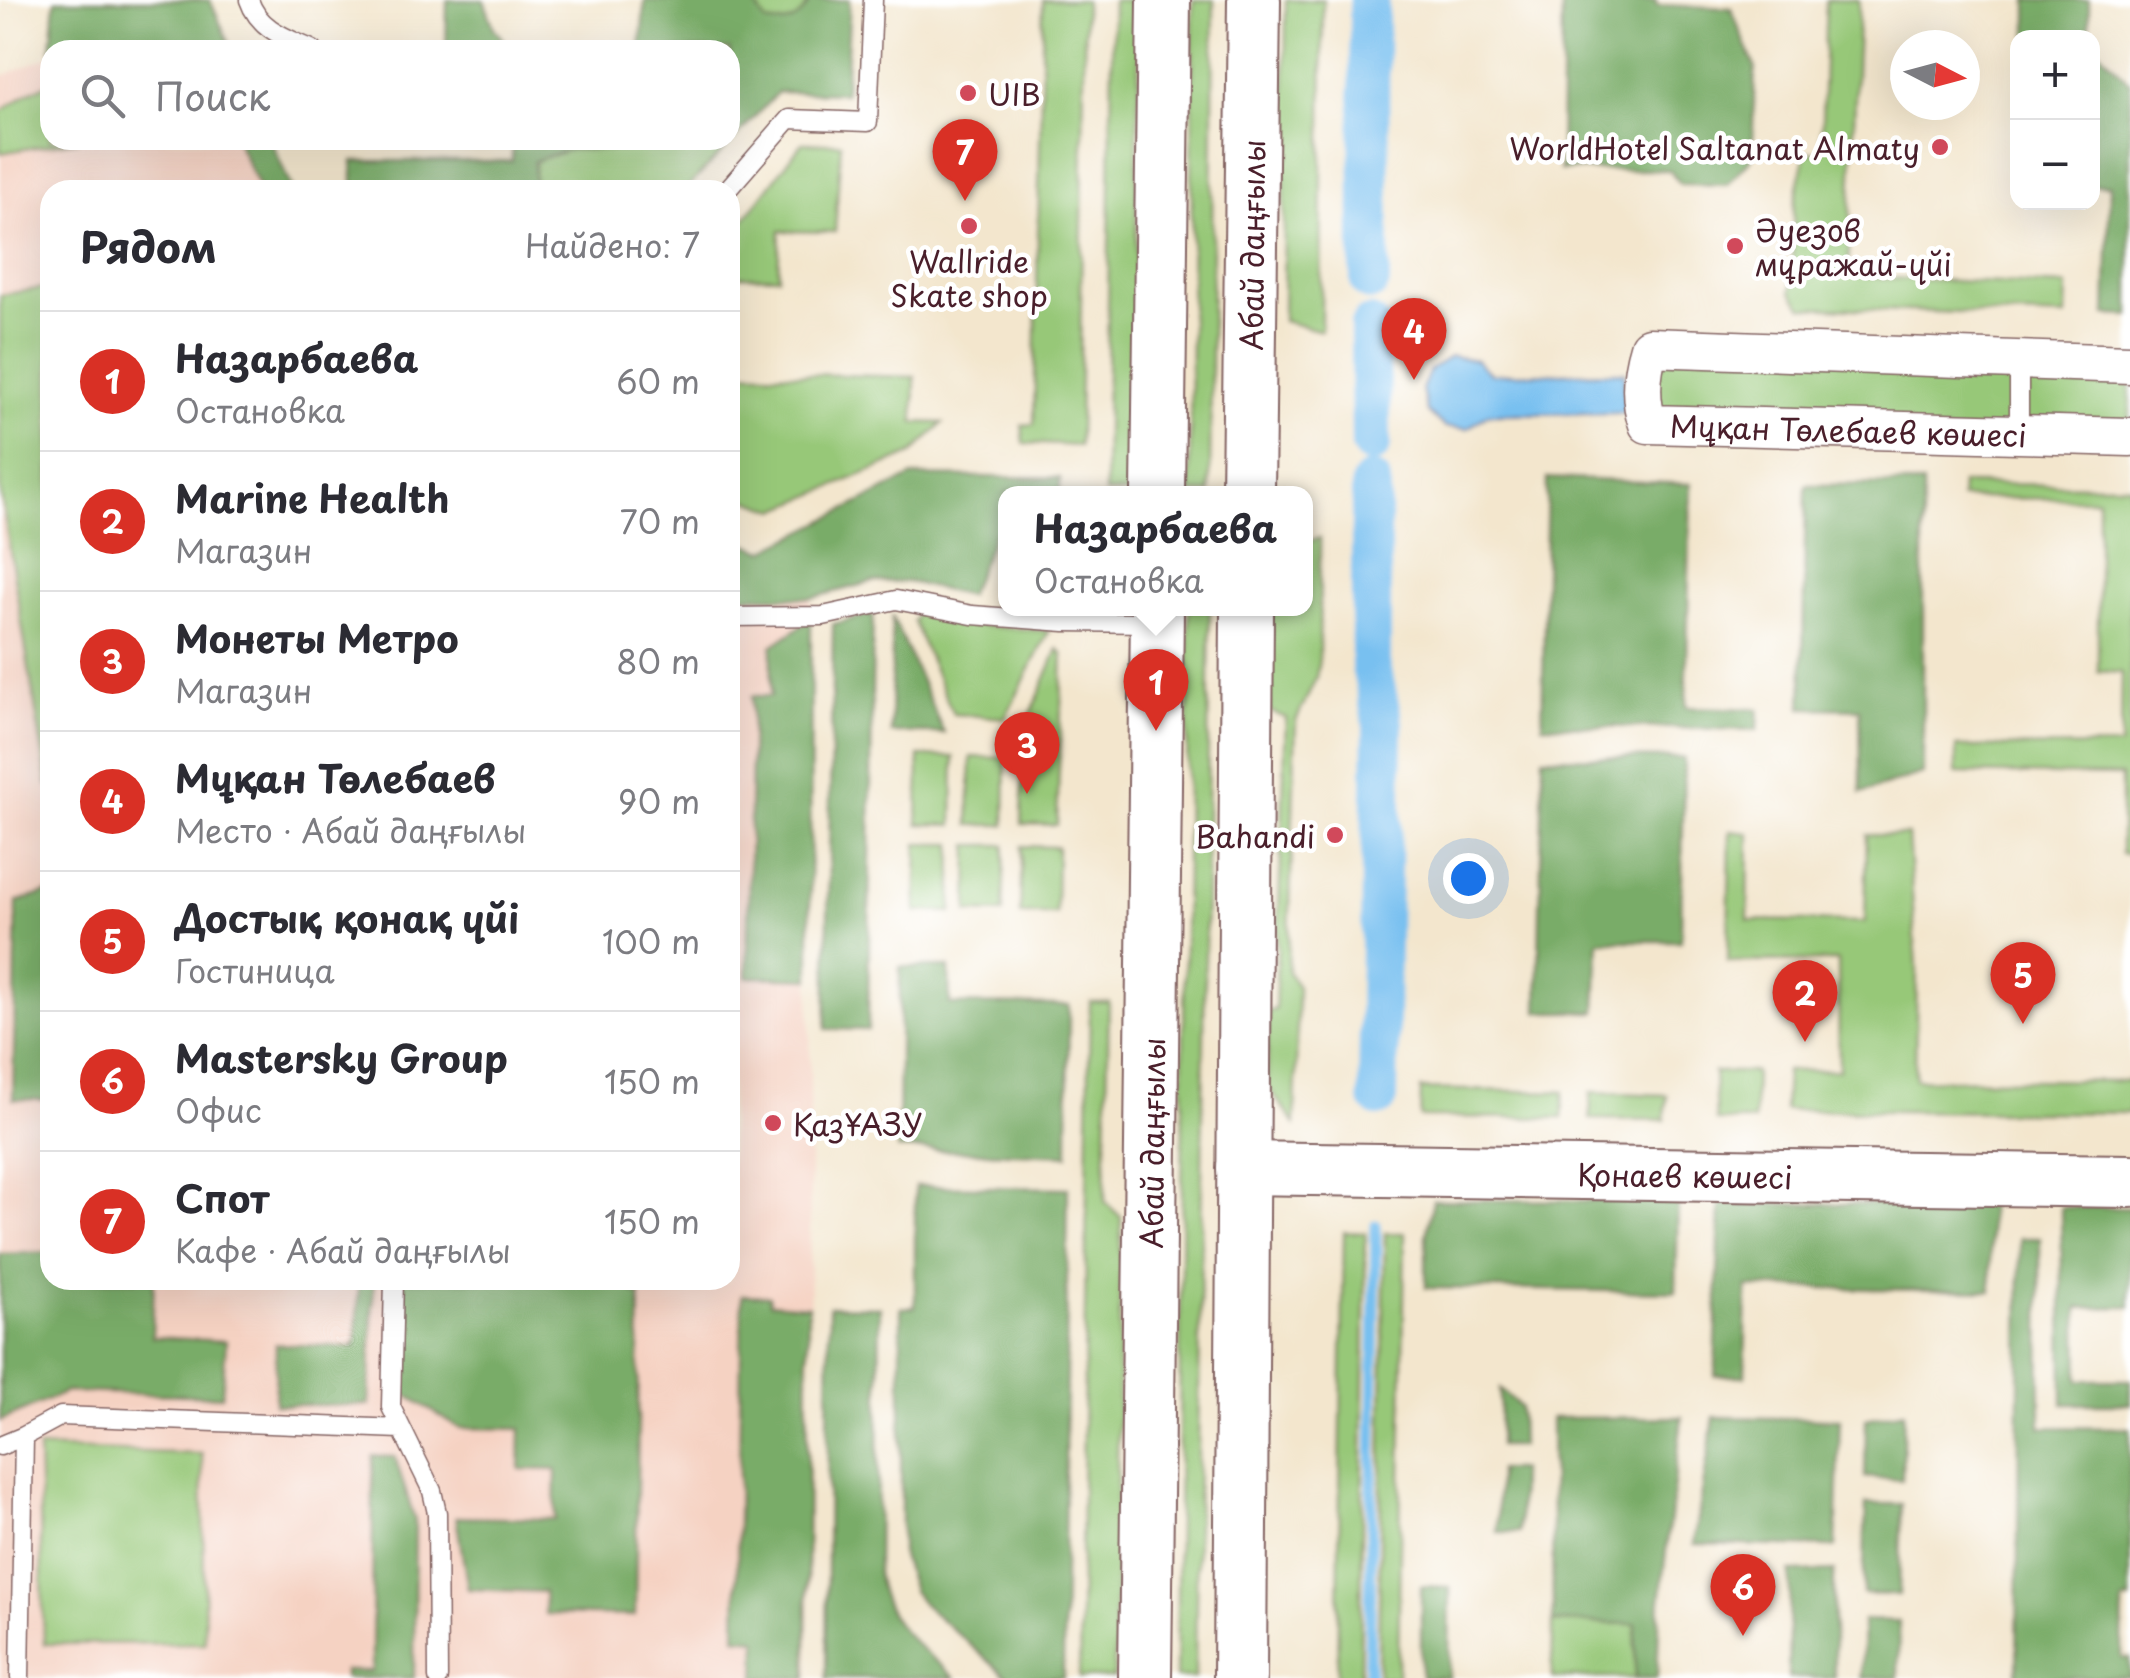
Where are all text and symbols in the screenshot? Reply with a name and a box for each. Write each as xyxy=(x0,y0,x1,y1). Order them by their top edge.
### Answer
north arrow xyxy=(1890,30,1980,120)
map controls xyxy=(2010,30,2100,210)
button: + xyxy=(2010,30,2100,120)
search box xyxy=(40,40,740,150)
text: Поиск xyxy=(155,67,270,124)
icon: search xyxy=(75,68,130,123)
place label: UIB xyxy=(988,71,1041,116)
marker: UIB xyxy=(957,82,979,104)
pin: 7 xyxy=(932,119,998,201)
button: − xyxy=(2010,120,2100,210)
place label: WorldHotel Saltanat Almaty xyxy=(1509,125,1920,170)
marker: WorldHotel Saltanat Almaty xyxy=(1929,136,1951,158)
street label: Абай даңғылы xyxy=(1227,139,1275,351)
place label: Әуезов мұражай-үйі xyxy=(1755,207,1952,286)
text: Рядом xyxy=(80,214,217,277)
marker: Wallride Skate shop xyxy=(958,215,980,237)
text: Найдено: 7 xyxy=(525,221,700,269)
marker: Әуезов мұражай-үйі xyxy=(1724,235,1746,257)
place label: Wallride Skate shop xyxy=(890,238,1048,317)
pin: 4 xyxy=(1382,298,1446,380)
text: Назарбаева xyxy=(175,329,419,386)
text: 1 xyxy=(105,357,120,405)
text: 60 m xyxy=(616,357,700,405)
text: Остановка xyxy=(175,386,345,434)
street label: Мұқан Төлебаев көшесі xyxy=(1669,402,2027,457)
text: Marine Health xyxy=(175,469,450,526)
popup xyxy=(998,486,1313,616)
text: 2 xyxy=(101,497,124,545)
text: 70 m xyxy=(620,497,700,545)
text: Назарбаева xyxy=(1034,499,1277,556)
text: Магазин xyxy=(175,526,312,574)
text: Остановка xyxy=(1034,556,1204,604)
text: Монеты Метро xyxy=(175,609,459,666)
text: 3 xyxy=(102,637,123,685)
text: 80 m xyxy=(616,637,700,685)
pin: 1 xyxy=(1124,648,1188,731)
text: Магазин xyxy=(175,666,312,714)
pin: 3 xyxy=(994,712,1060,794)
text: Мұқан Төлебаев xyxy=(175,749,496,806)
text: 4 xyxy=(102,777,123,825)
text: 90 m xyxy=(618,777,700,825)
text: Место · Абай даңғылы xyxy=(175,806,526,854)
place label: Bahandi xyxy=(1195,813,1315,858)
marker: Bahandi xyxy=(1324,824,1346,846)
your location xyxy=(1443,853,1494,904)
text: Достық қонақ үйі xyxy=(175,889,519,946)
text: 5 xyxy=(102,917,123,965)
text: 100 m xyxy=(602,917,700,965)
pin: 5 xyxy=(1990,942,2056,1024)
text: Гостиница xyxy=(175,946,335,994)
pin: 2 xyxy=(1772,960,1838,1042)
text: Mastersky Group xyxy=(175,1029,508,1086)
street label: Абай даңғылы xyxy=(1127,1037,1175,1249)
text: 6 xyxy=(101,1057,124,1105)
text: 150 m xyxy=(604,1057,700,1105)
text: Офис xyxy=(175,1086,262,1134)
place label: ҚазҰАЗУ xyxy=(793,1101,922,1146)
marker: ҚазҰАЗУ xyxy=(762,1112,784,1134)
street label: Қонаев көшесі xyxy=(1577,1150,1793,1199)
text: Спот xyxy=(175,1169,269,1226)
text: 7 xyxy=(103,1197,122,1245)
text: 150 m xyxy=(604,1197,700,1245)
text: Кафе · Абай даңғылы xyxy=(175,1226,511,1274)
pin: 6 xyxy=(1710,1554,1776,1636)

